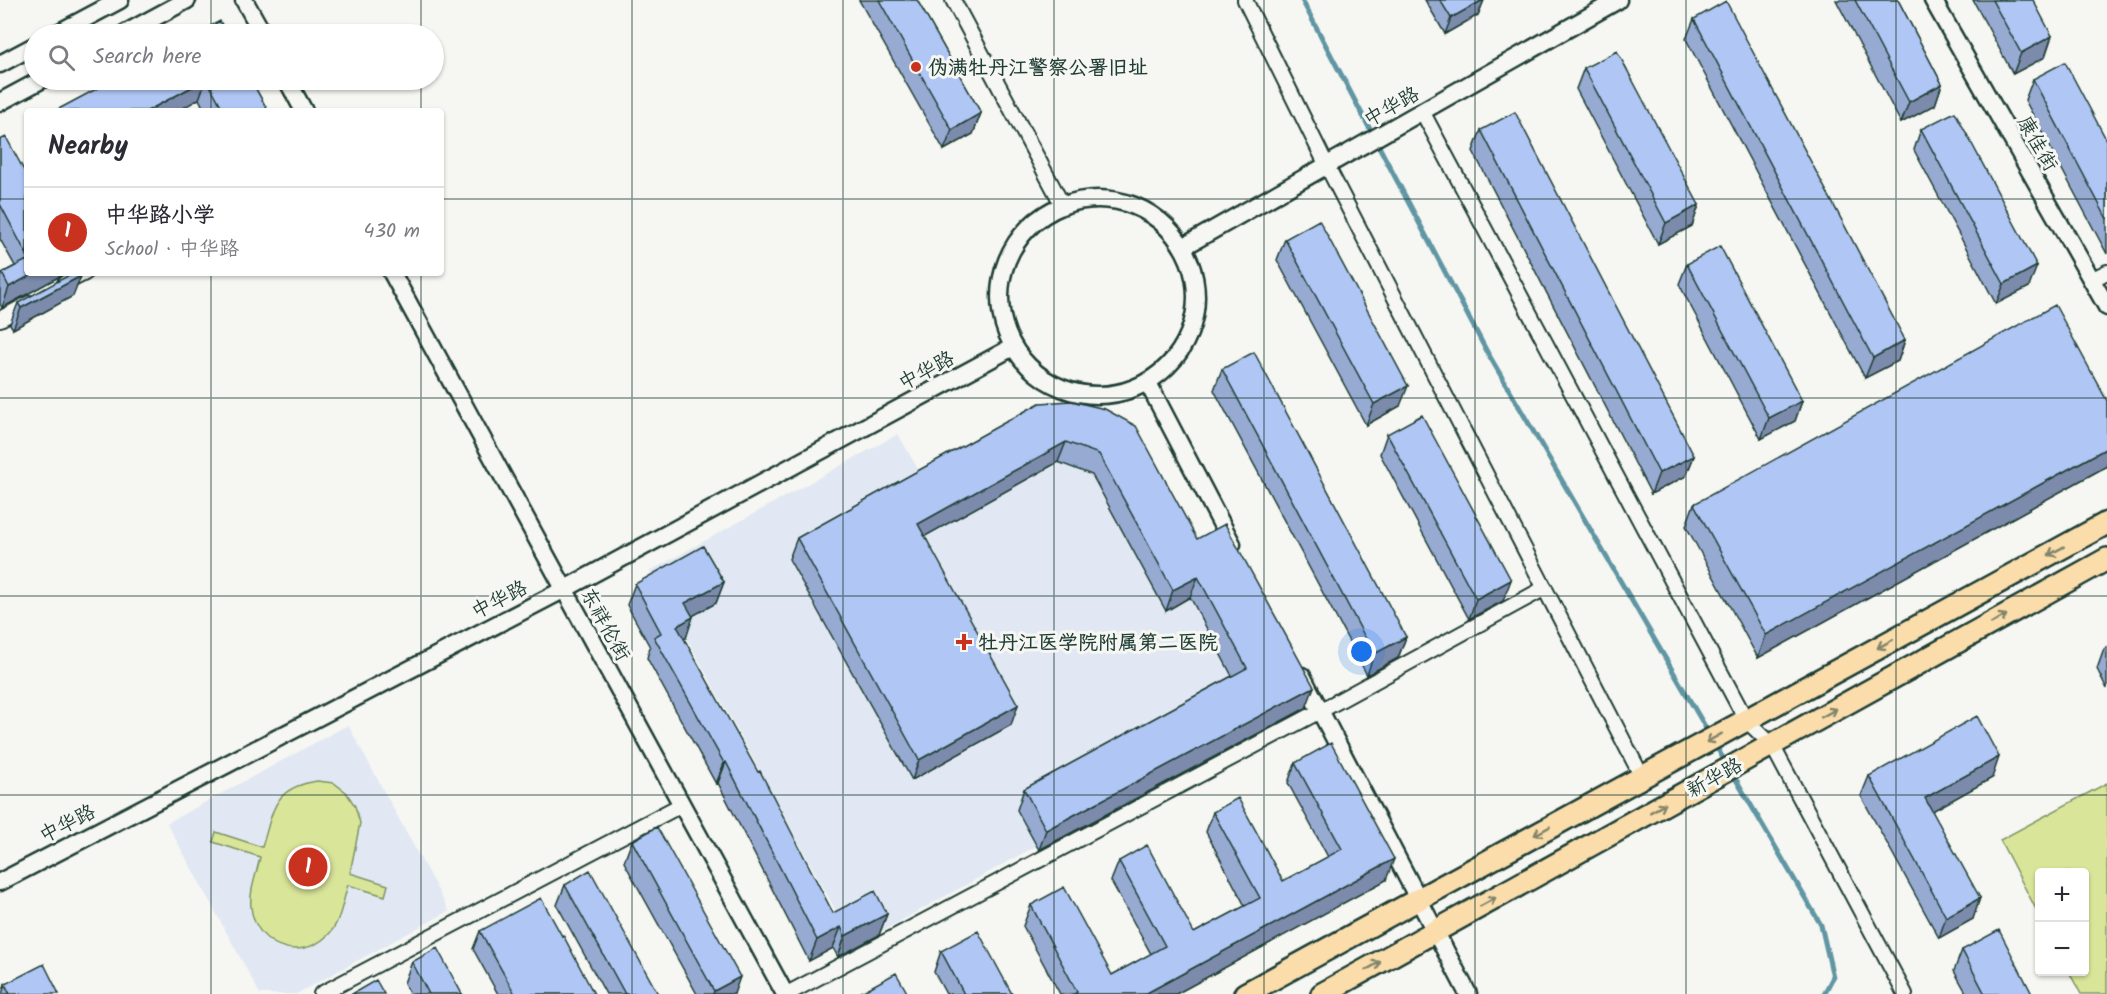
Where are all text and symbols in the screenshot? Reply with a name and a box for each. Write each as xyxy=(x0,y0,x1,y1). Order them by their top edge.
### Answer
search box xyxy=(24,24,444,90)
text: Search here xyxy=(93,40,201,75)
icon: search xyxy=(45,41,78,74)
place label: 伪满牡丹江警察公署旧址 xyxy=(928,53,1148,85)
marker: 伪满牡丹江警察公署旧址 xyxy=(909,60,923,74)
street label: 中华路 xyxy=(1358,79,1427,136)
street label: 康佳街 xyxy=(2007,110,2065,178)
text: Nearby xyxy=(48,126,128,168)
text: 中华路小学 xyxy=(105,199,215,234)
text: 1 xyxy=(64,216,71,248)
text: 430 m xyxy=(364,216,420,248)
text: School · 中华路 xyxy=(105,234,239,266)
street label: 中华路 xyxy=(893,343,962,400)
one-way arrow xyxy=(2047,546,2065,557)
street label: 中华路 xyxy=(466,572,535,629)
street label: 东祥伦街 xyxy=(571,582,638,668)
one-way arrow xyxy=(1990,613,2008,624)
place label: 牡丹江医学院附属第二医院 xyxy=(978,628,1218,660)
marker: 牡丹江医学院附属第二医院 xyxy=(955,633,973,651)
your location xyxy=(1347,637,1376,666)
one-way arrow xyxy=(1876,639,1894,650)
one-way arrow xyxy=(1820,707,1837,719)
one-way arrow xyxy=(1705,733,1723,744)
street label: 新华路 xyxy=(1681,750,1750,807)
street label: 中华路 xyxy=(34,796,103,853)
one-way arrow xyxy=(1649,802,1666,814)
one-way arrow xyxy=(1534,826,1552,837)
pin: 1 xyxy=(288,844,328,890)
map controls xyxy=(2035,868,2089,976)
button: + xyxy=(2035,868,2089,922)
one-way arrow xyxy=(1478,896,1496,907)
button: − xyxy=(2035,922,2089,976)
one-way arrow xyxy=(1364,960,1381,972)

